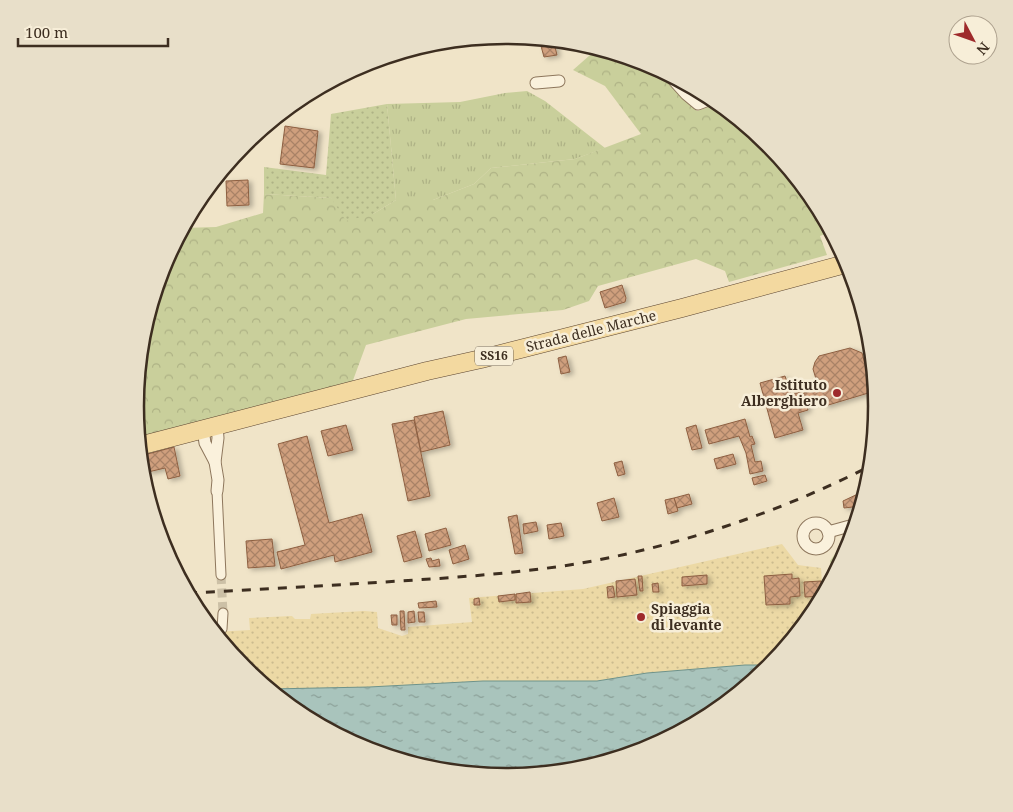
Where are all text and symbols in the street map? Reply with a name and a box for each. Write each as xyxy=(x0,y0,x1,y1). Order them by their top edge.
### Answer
scale bar xyxy=(18,15,168,47)
north arrow xyxy=(948,15,998,65)
text: 100 m xyxy=(25,22,68,42)
text: N xyxy=(972,38,994,59)
street label: Strada delle Marche xyxy=(524,305,658,356)
road number: SS16 xyxy=(475,346,513,366)
place label: Istituto Alberghiero xyxy=(741,375,827,410)
marker: Istituto Alberghiero xyxy=(831,387,843,399)
place label: Spiaggia di levante xyxy=(651,599,722,634)
marker: Spiaggia di levante xyxy=(635,611,647,623)

